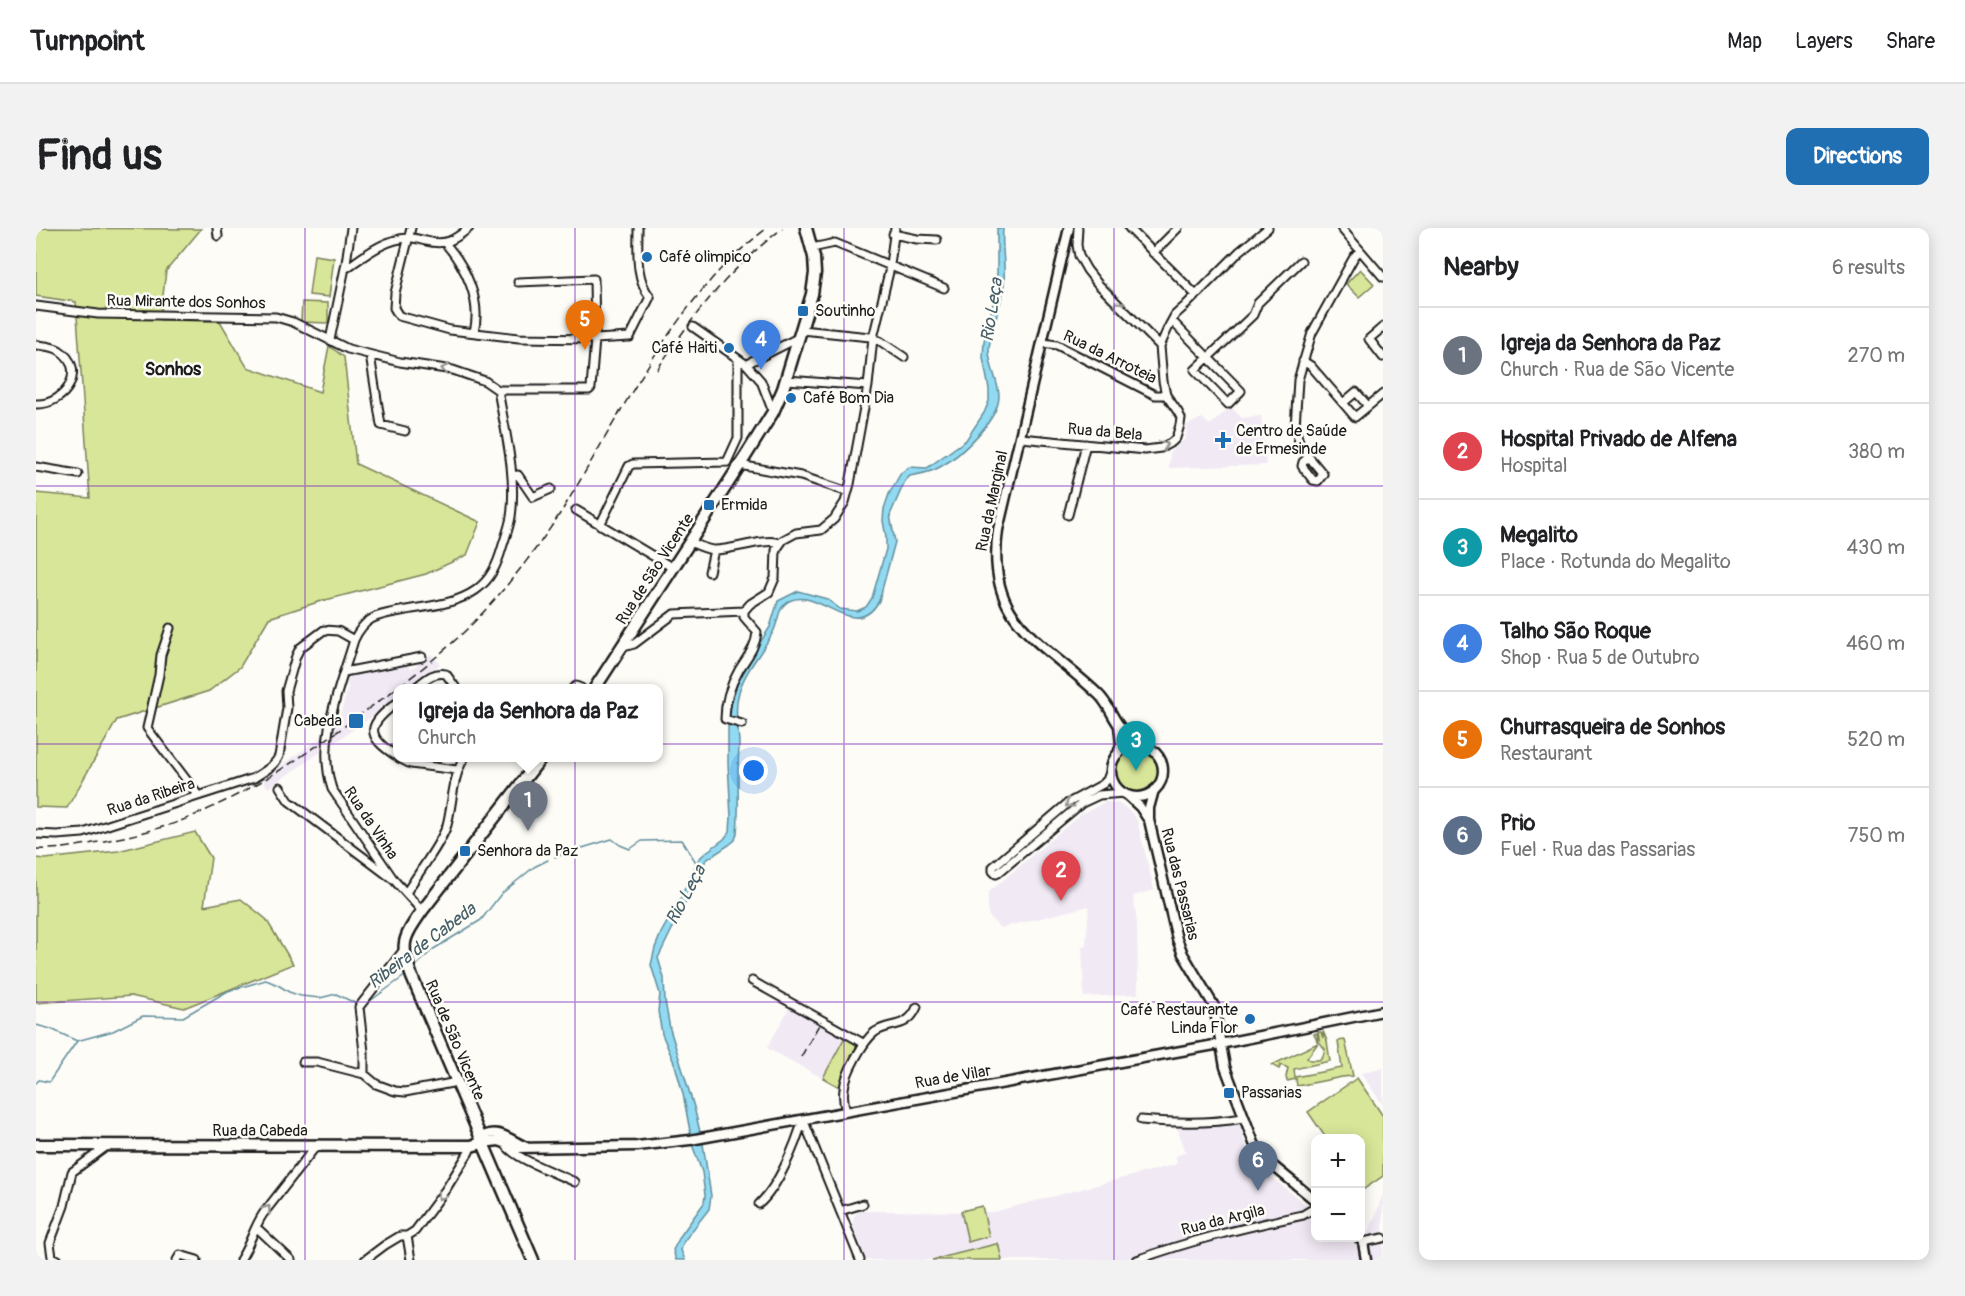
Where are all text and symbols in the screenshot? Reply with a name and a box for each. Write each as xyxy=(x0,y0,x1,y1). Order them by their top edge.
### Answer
text: Turnpoint xyxy=(30,24,144,59)
text: Map xyxy=(1727,28,1762,55)
text: Layers xyxy=(1795,28,1853,55)
text: Share xyxy=(1886,28,1935,55)
button: Directions xyxy=(1786,128,1929,185)
text: Find us xyxy=(36,130,162,182)
place label: Café olimpico xyxy=(659,247,751,267)
marker: Café olimpico xyxy=(640,250,654,264)
text: Nearby xyxy=(1443,251,1519,283)
text: 6 results xyxy=(1832,255,1905,280)
water label: Rio Leça xyxy=(976,275,1009,343)
street label: Rua Mirante dos Sonhos xyxy=(106,291,266,313)
pin: 5 xyxy=(566,300,604,350)
place label: Soutinho xyxy=(815,301,876,321)
one-way arrow xyxy=(1115,301,1126,312)
marker: Soutinho xyxy=(796,304,810,318)
pin: 4 xyxy=(742,320,780,370)
street label: Rua da Arroteia xyxy=(1060,326,1160,388)
text: Igreja da Senhora da Paz xyxy=(1500,329,1721,357)
place label: Café Haiti xyxy=(651,338,717,358)
marker: Café Haiti xyxy=(722,341,736,355)
text: 1 xyxy=(1459,343,1466,368)
text: 270 m xyxy=(1847,343,1905,368)
text: Church · Rua de São Vicente xyxy=(1500,357,1734,382)
district label: Sonhos xyxy=(145,358,202,381)
one-way arrow xyxy=(440,363,450,376)
place label: Café Bom Dia xyxy=(803,388,894,408)
marker: Café Bom Dia xyxy=(784,391,798,405)
street label: Rua da Bela xyxy=(1067,419,1143,445)
place label: Centro de Saúde de Ermesinde xyxy=(1236,421,1347,459)
text: Hospital Privado de Alfena xyxy=(1500,425,1737,453)
marker: Centro de Saúde de Ermesinde xyxy=(1214,431,1232,449)
text: 2 xyxy=(1457,439,1468,464)
text: 380 m xyxy=(1848,439,1905,464)
one-way arrow xyxy=(1158,441,1169,452)
street label: Rua da Marginal xyxy=(972,449,1012,553)
text: Hospital xyxy=(1500,453,1567,478)
place label: Ermida xyxy=(721,495,767,515)
marker: Ermida xyxy=(702,498,716,512)
street label: Rua de São Vicente xyxy=(612,510,698,628)
text: Megalito xyxy=(1500,521,1578,549)
text: 3 xyxy=(1457,535,1468,560)
text: 430 m xyxy=(1846,535,1905,560)
text: Place · Rotunda do Megalito xyxy=(1500,549,1731,574)
text: Talho São Roque xyxy=(1500,617,1651,645)
text: 4 xyxy=(1457,631,1468,656)
text: 460 m xyxy=(1846,631,1905,656)
text: Shop · Rua 5 de Outubro xyxy=(1500,645,1699,670)
popup xyxy=(393,684,663,762)
text: Igreja da Senhora da Paz xyxy=(418,697,638,725)
place label: Cabeda xyxy=(294,711,342,731)
marker: Cabeda xyxy=(347,712,365,730)
text: Churrasqueira de Sonhos xyxy=(1500,713,1725,741)
pin: 3 xyxy=(1116,722,1156,771)
text: Church xyxy=(418,725,476,750)
text: 5 xyxy=(1457,727,1468,752)
text: 520 m xyxy=(1847,727,1905,752)
text: Restaurant xyxy=(1500,741,1592,766)
your location xyxy=(739,756,768,785)
street label: Rua da Ribeira xyxy=(105,773,197,821)
pin: 1 xyxy=(508,782,548,831)
street label: Rua da Vinha xyxy=(339,783,403,863)
one-way arrow xyxy=(1065,796,1076,807)
text: Prio xyxy=(1500,809,1535,837)
text: 6 xyxy=(1457,823,1468,848)
text: 750 m xyxy=(1848,823,1905,848)
street label: Rua das Passarias xyxy=(1156,826,1204,942)
text: Fuel · Rua das Passarias xyxy=(1500,837,1695,862)
place label: Senhora da Paz xyxy=(477,841,578,861)
marker: Senhora da Paz xyxy=(458,844,472,858)
pin: 2 xyxy=(1042,852,1080,901)
water label: Rio Leça xyxy=(661,860,712,929)
water label: Ribeira de Cabeda xyxy=(363,897,482,994)
street label: Rua de São Vicente xyxy=(421,977,489,1103)
place label: Café Restaurante Linda Flor xyxy=(1120,1000,1238,1038)
marker: Café Restaurante Linda Flor xyxy=(1243,1012,1257,1026)
street label: Rua de Vilar xyxy=(913,1060,993,1094)
place label: Passarias xyxy=(1241,1083,1302,1103)
marker: Passarias xyxy=(1222,1086,1236,1100)
street label: Rua da Cabeda xyxy=(212,1121,308,1141)
map controls xyxy=(1311,1134,1365,1242)
button: + xyxy=(1311,1134,1365,1188)
pin: 6 xyxy=(1238,1142,1278,1191)
button: − xyxy=(1311,1188,1365,1242)
one-way arrow xyxy=(437,1190,448,1201)
street label: Rua da Argila xyxy=(1179,1200,1267,1240)
one-way arrow xyxy=(260,1204,271,1215)

